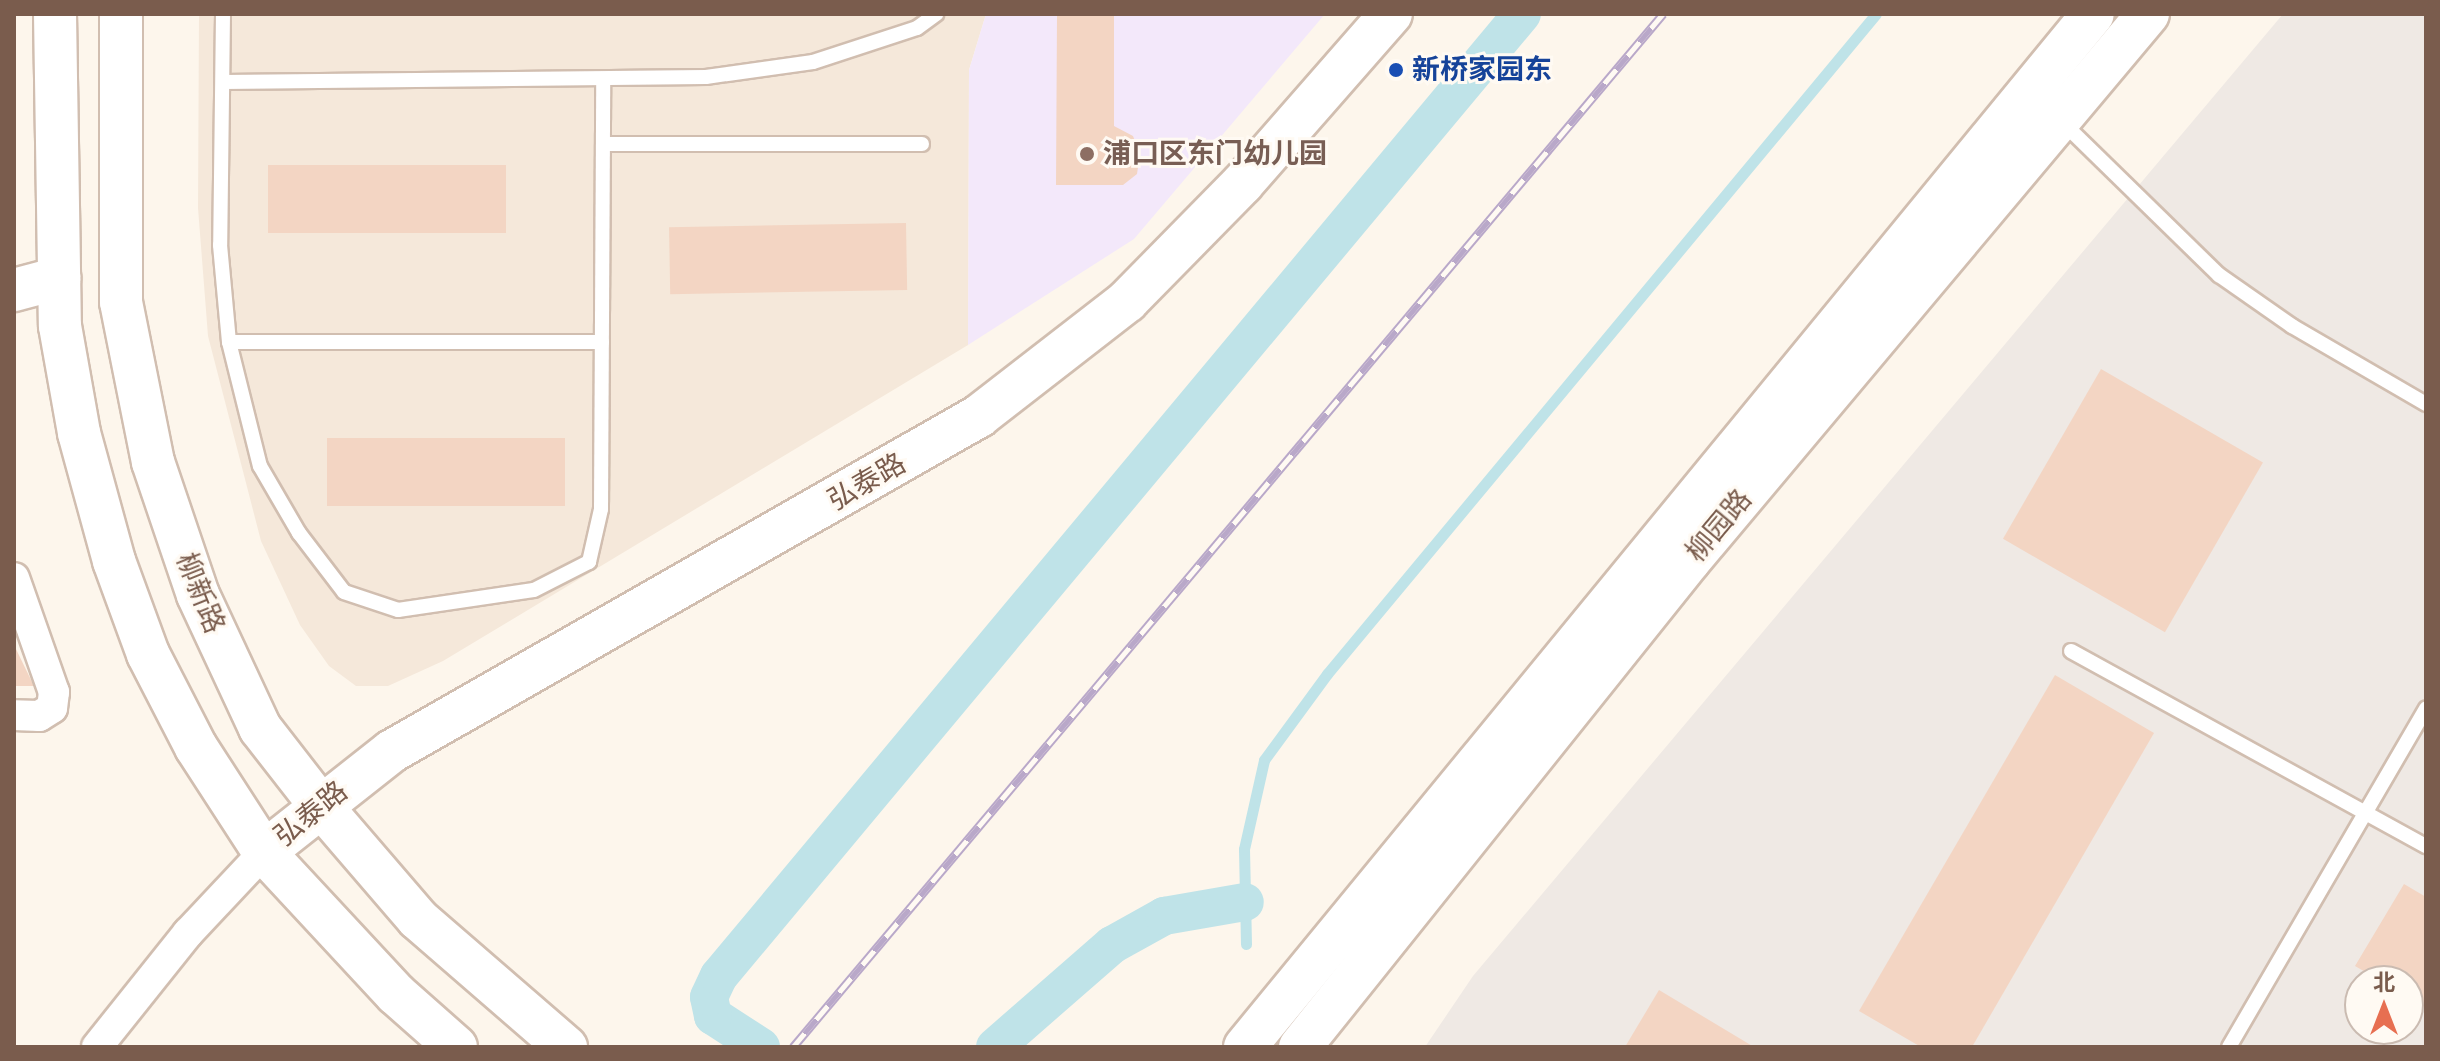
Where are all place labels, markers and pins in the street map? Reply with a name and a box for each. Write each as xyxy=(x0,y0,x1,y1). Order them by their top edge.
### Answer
place label: 新桥家园东 xyxy=(1412,53,1552,87)
marker: 新桥家园东 xyxy=(1387,61,1405,79)
place label: 浦口区东门幼儿园 xyxy=(1103,137,1327,171)
marker: 浦口区东门幼儿园 xyxy=(1078,145,1096,163)

